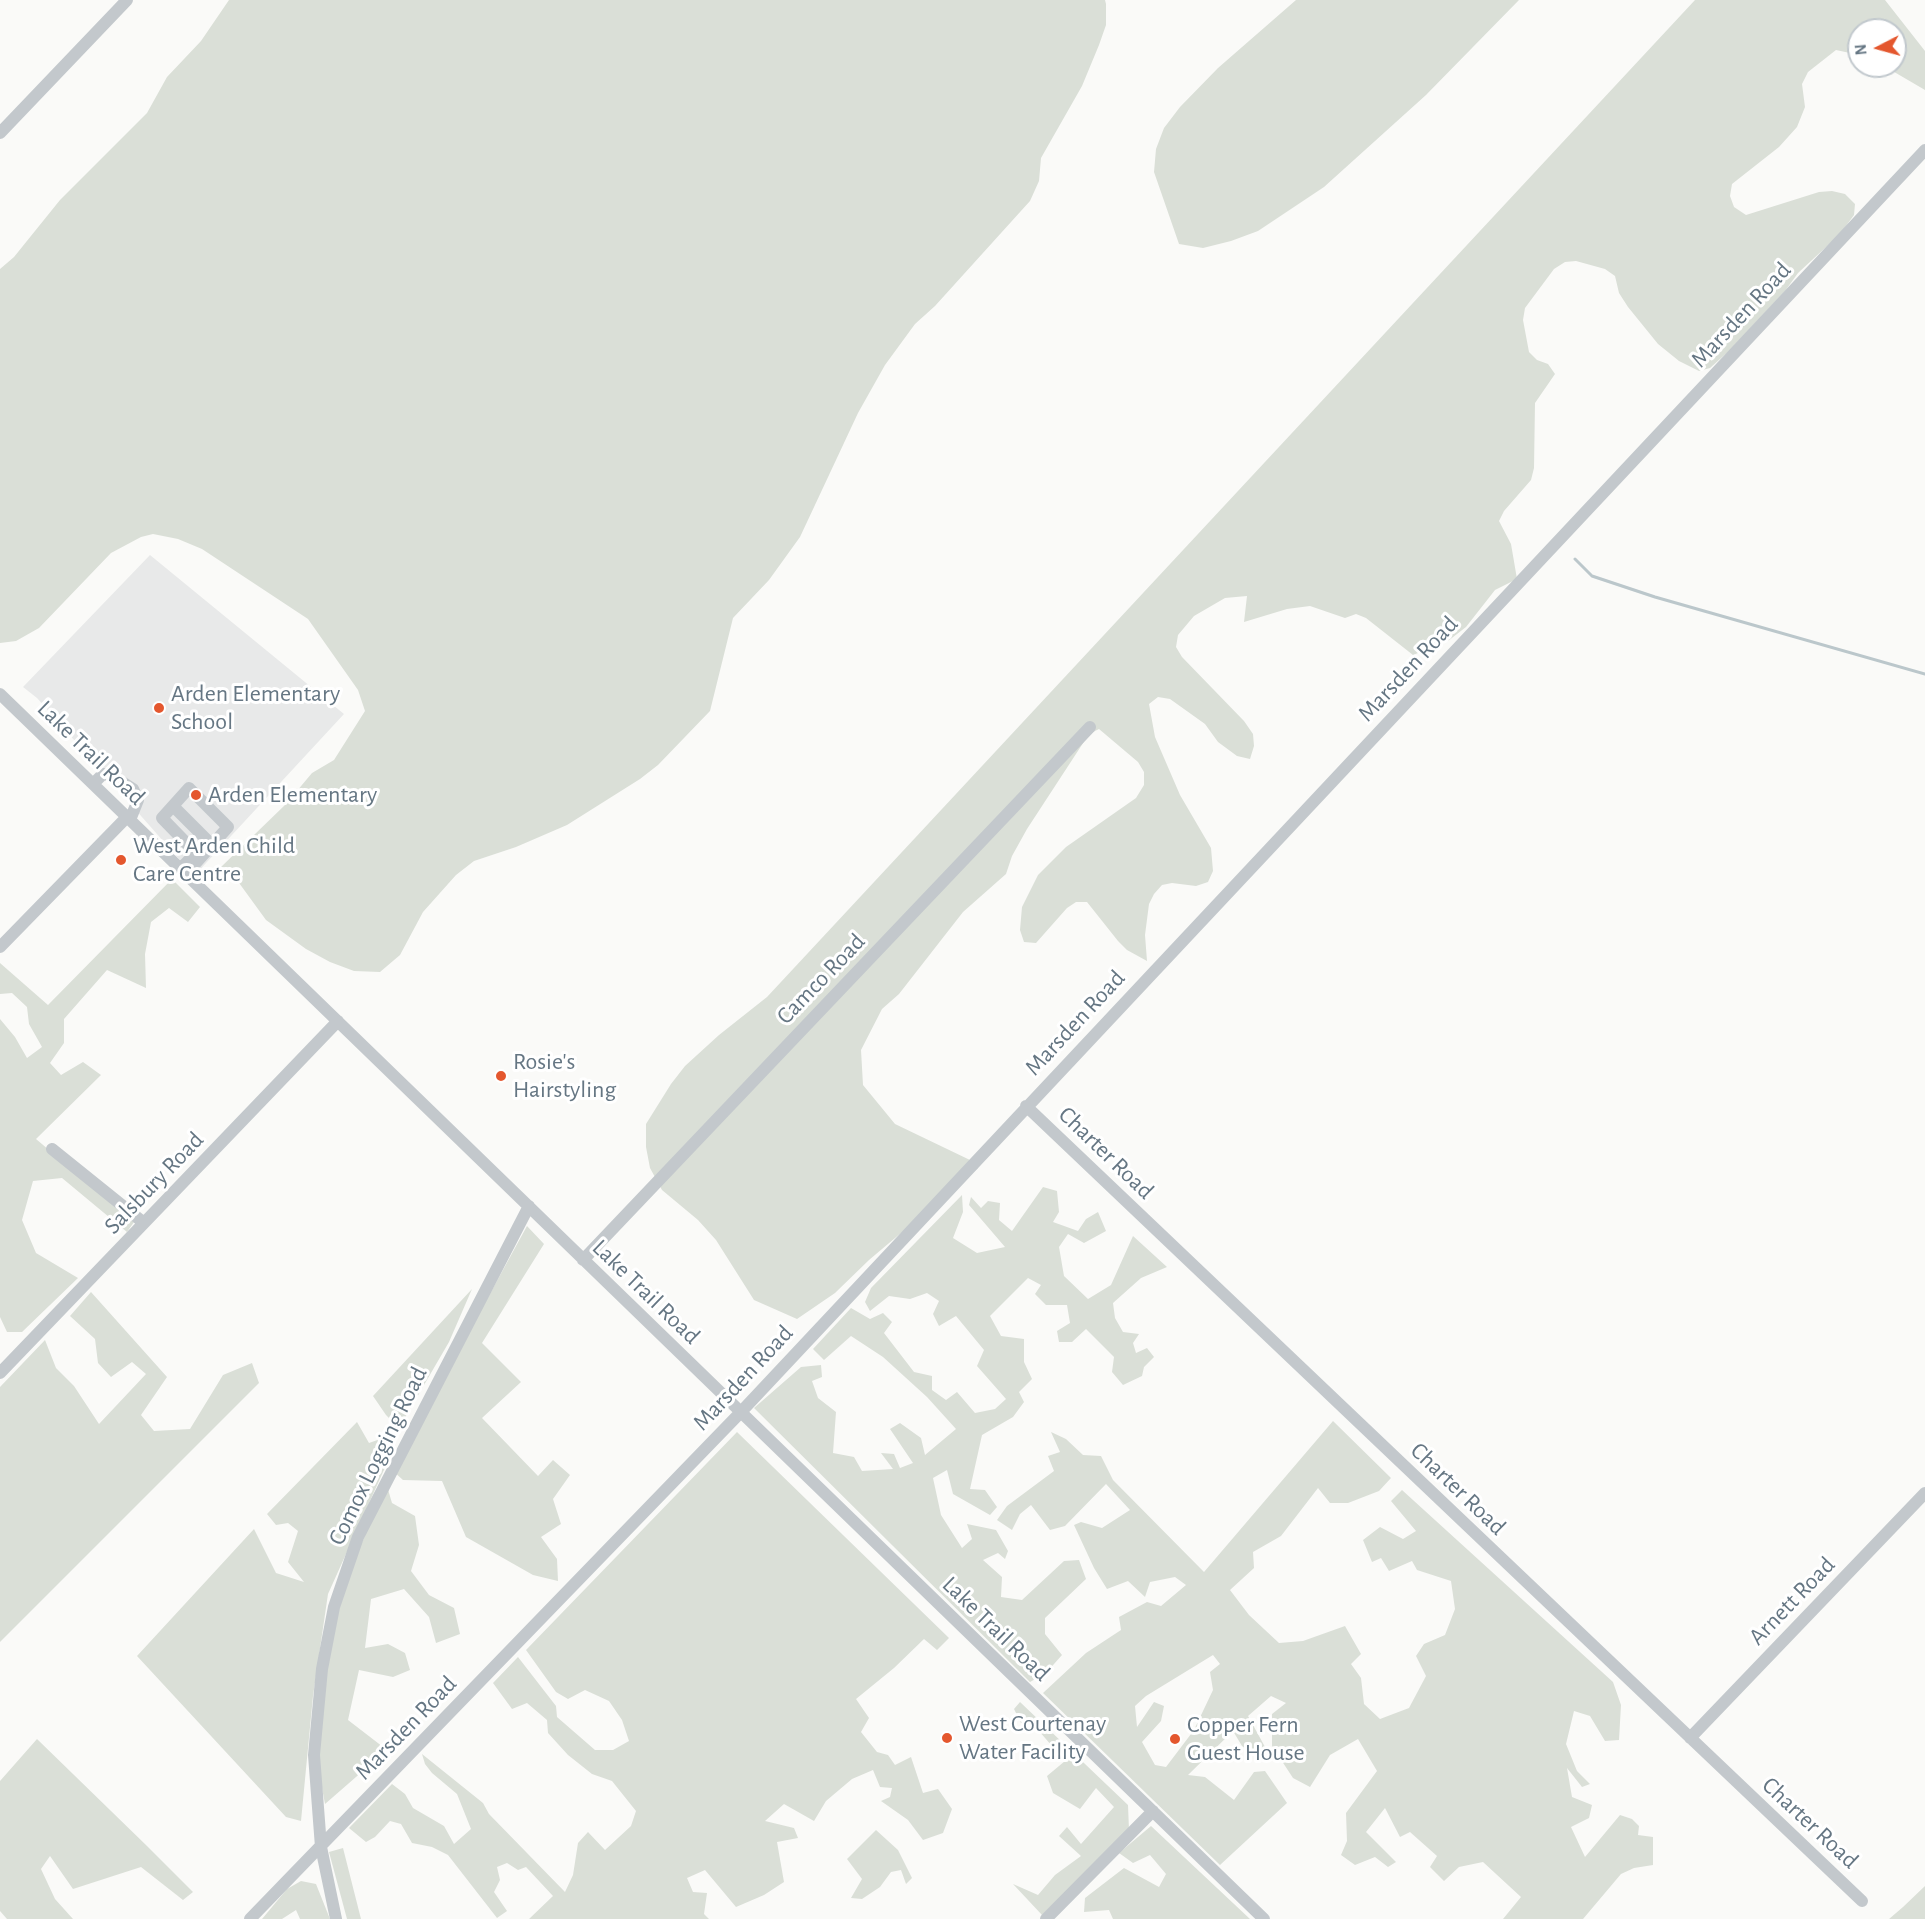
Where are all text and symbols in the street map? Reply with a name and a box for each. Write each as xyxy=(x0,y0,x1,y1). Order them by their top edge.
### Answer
north arrow xyxy=(1847,18,1907,78)
text: N xyxy=(1853,43,1870,56)
street label: Marsden Road xyxy=(1685,256,1797,374)
street label: Marsden Road xyxy=(1352,610,1464,728)
place label: Arden Elementary School xyxy=(171,680,340,736)
street label: Lake Trail Road xyxy=(31,694,151,812)
marker: Arden Elementary School xyxy=(152,701,166,715)
place label: Arden Elementary xyxy=(208,781,377,809)
marker: Arden Elementary xyxy=(189,788,203,802)
place label: West Arden Child Care Centre xyxy=(133,832,295,888)
marker: West Arden Child Care Centre xyxy=(114,853,128,867)
street label: Camco Road xyxy=(771,928,871,1030)
street label: Marsden Road xyxy=(1019,964,1131,1082)
place label: Rosie's Hairstyling xyxy=(513,1048,616,1104)
marker: Rosie's Hairstyling xyxy=(494,1069,508,1083)
street label: Charter Road xyxy=(1052,1100,1160,1206)
street label: Salsbury Road xyxy=(98,1126,210,1240)
street label: Lake Trail Road xyxy=(586,1233,706,1351)
street label: Marsden Road xyxy=(687,1319,799,1437)
street label: Comox Logging Road xyxy=(322,1362,434,1550)
street label: Charter Road xyxy=(1404,1436,1512,1542)
street label: Arnett Road xyxy=(1743,1551,1841,1651)
street label: Lake Trail Road xyxy=(936,1570,1056,1688)
street label: Marsden Road xyxy=(349,1670,463,1786)
place label: West Courtenay Water Facility xyxy=(959,1710,1106,1766)
place label: Copper Fern Guest House xyxy=(1187,1711,1305,1767)
marker: West Courtenay Water Facility xyxy=(940,1731,954,1745)
marker: Copper Fern Guest House xyxy=(1168,1732,1182,1746)
street label: Charter Road xyxy=(1756,1771,1864,1875)

